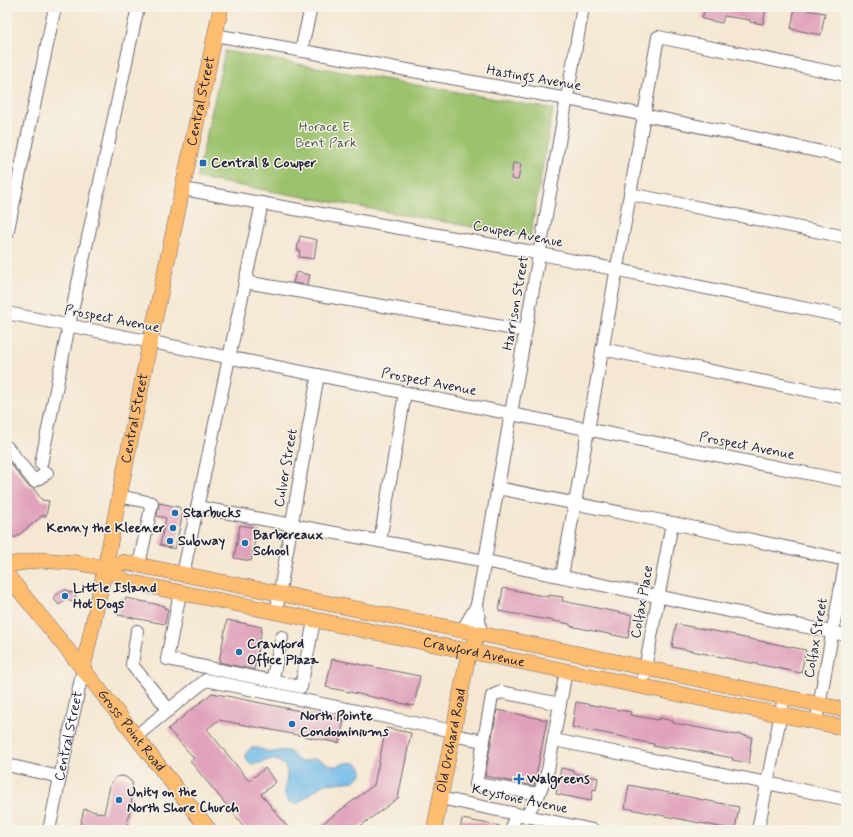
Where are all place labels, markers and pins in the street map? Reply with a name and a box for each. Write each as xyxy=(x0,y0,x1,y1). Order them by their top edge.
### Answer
place label: Central & Cowper xyxy=(211,154,316,172)
marker: Central & Cowper xyxy=(198,158,208,168)
place label: Starbucks xyxy=(183,504,242,522)
marker: Starbucks xyxy=(170,508,180,518)
place label: Kenny the Kleener xyxy=(47,519,165,537)
marker: Kenny the Kleener xyxy=(168,523,178,533)
place label: Barbereaux School xyxy=(253,526,324,560)
place label: Subway xyxy=(178,532,226,550)
marker: Subway xyxy=(165,536,175,546)
marker: Barbereaux School xyxy=(240,538,250,548)
place label: Little Island Hot Dogs xyxy=(73,579,156,614)
marker: Little Island Hot Dogs xyxy=(60,591,70,601)
place label: Crawford Office Plaza xyxy=(247,635,319,669)
marker: Crawford Office Plaza xyxy=(234,647,244,657)
place label: North Pointe Condominiums xyxy=(300,707,389,741)
marker: North Pointe Condominiums xyxy=(287,719,297,729)
place label: Walgreens xyxy=(526,770,590,790)
marker: Walgreens xyxy=(514,774,524,784)
place label: Unity on the North Shore Church xyxy=(127,783,239,817)
marker: Unity on the North Shore Church xyxy=(114,795,124,805)

